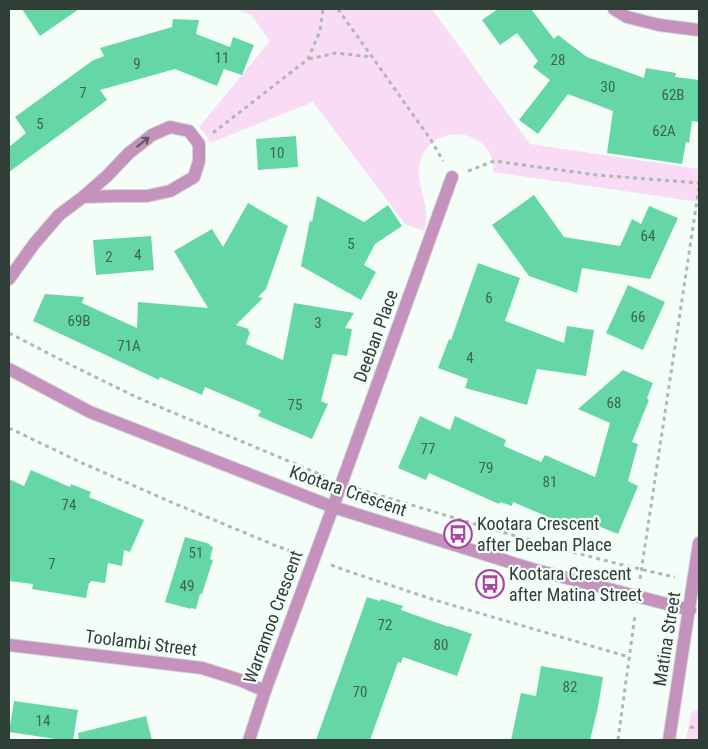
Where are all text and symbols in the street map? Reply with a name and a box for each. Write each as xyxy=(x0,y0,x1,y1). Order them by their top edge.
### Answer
house number: 11 xyxy=(215,49,229,67)
house number: 28 xyxy=(551,51,565,69)
house number: 9 xyxy=(133,55,141,73)
house number: 30 xyxy=(601,78,615,96)
house number: 7 xyxy=(79,84,87,102)
house number: 62B xyxy=(662,86,685,104)
house number: 5 xyxy=(36,115,44,133)
house number: 62A xyxy=(652,122,676,140)
one-way arrow xyxy=(136,137,149,148)
house number: 10 xyxy=(270,144,284,162)
house number: 64 xyxy=(641,227,655,245)
house number: 5 xyxy=(347,235,355,253)
house number: 4 xyxy=(134,246,142,264)
house number: 2 xyxy=(105,248,113,266)
street label: Deeban Place xyxy=(349,287,402,385)
house number: 6 xyxy=(485,289,493,307)
house number: 66 xyxy=(631,308,645,326)
house number: 69B xyxy=(68,312,91,330)
house number: 3 xyxy=(314,314,322,332)
house number: 71A xyxy=(117,337,141,355)
house number: 4 xyxy=(466,349,474,367)
house number: 68 xyxy=(607,394,621,412)
house number: 75 xyxy=(288,396,302,414)
house number: 77 xyxy=(421,440,435,458)
house number: 79 xyxy=(479,459,493,477)
street label: Kootara Crescent xyxy=(287,461,409,520)
house number: 81 xyxy=(543,473,557,491)
house number: 74 xyxy=(62,496,76,514)
place label: Kootara Crescent after Deeban Place xyxy=(477,513,612,555)
bus stop icon: Kootara Crescent after Deeban Place xyxy=(443,519,473,549)
house number: 51 xyxy=(189,544,203,562)
street label: Warramoo Crescent xyxy=(239,547,306,686)
house number: 7 xyxy=(48,555,56,573)
place label: Kootara Crescent after Matina Street xyxy=(509,563,642,605)
bus stop icon: Kootara Crescent after Matina Street xyxy=(475,569,505,599)
house number: 49 xyxy=(180,577,194,595)
street label: Matina Street xyxy=(649,590,684,688)
house number: 72 xyxy=(378,616,392,634)
street label: Toolambi Street xyxy=(84,625,198,660)
house number: 80 xyxy=(434,636,448,654)
house number: 82 xyxy=(563,678,577,696)
house number: 70 xyxy=(353,683,367,701)
house number: 14 xyxy=(36,712,50,730)

